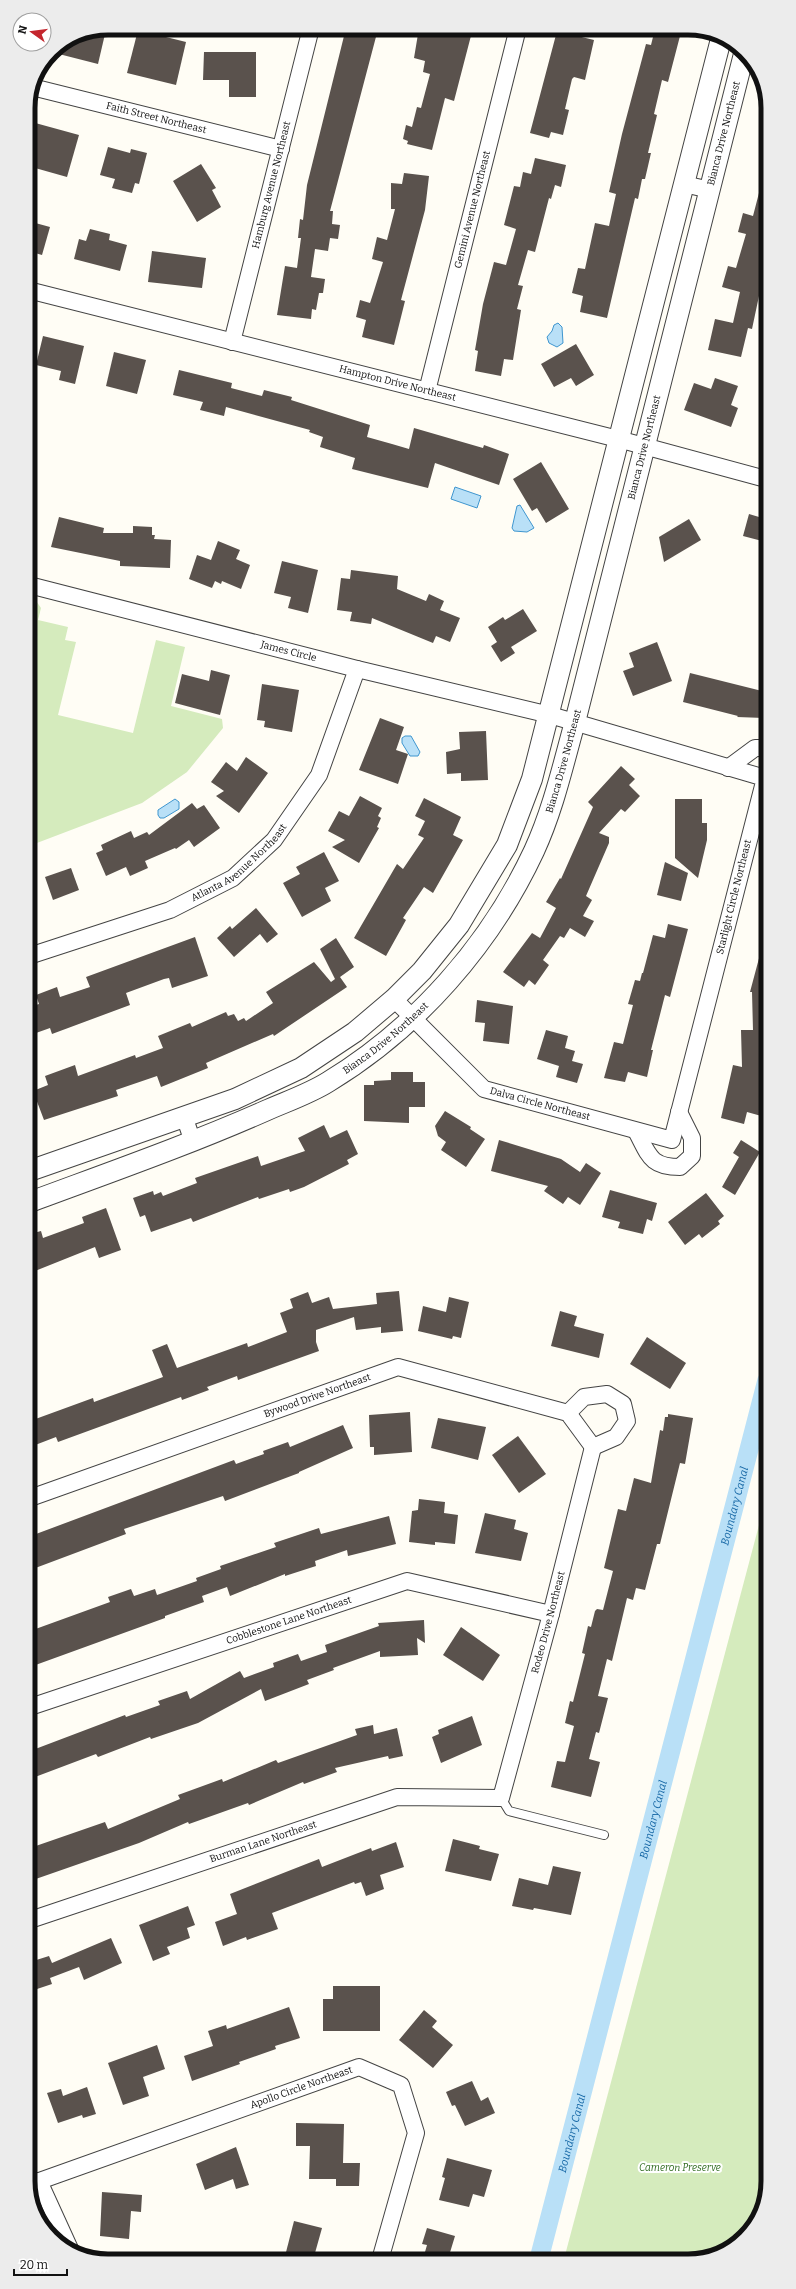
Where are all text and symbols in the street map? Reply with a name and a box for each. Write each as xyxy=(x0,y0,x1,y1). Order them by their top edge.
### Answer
north arrow xyxy=(12,12,52,52)
text: N xyxy=(15,24,30,35)
street label: Bianca Drive Northeast xyxy=(705,80,743,187)
street label: Faith Street Northeast xyxy=(105,100,208,136)
street label: Hamburg Avenue Northeast xyxy=(250,120,293,250)
street label: Gemini Avenue Northeast xyxy=(452,149,493,270)
street label: Hampton Drive Northeast xyxy=(338,363,457,404)
street label: Bianca Drive Northeast xyxy=(625,394,663,501)
street label: James Circle xyxy=(259,638,318,664)
street label: Bianca Drive Northeast xyxy=(543,708,584,815)
street label: Atlanta Avenue Northeast xyxy=(189,821,290,904)
street label: Starlight Circle Northeast xyxy=(714,838,754,956)
street label: Bianca Drive Northeast xyxy=(341,999,431,1077)
street label: Dalva Circle Northeast xyxy=(489,1085,592,1123)
street label: Bywood Drive Northeast xyxy=(262,1371,373,1420)
water label: Boundary Canal xyxy=(718,1465,751,1547)
street label: Rodeo Drive Northeast xyxy=(529,1570,568,1675)
street label: Cobblestone Lane Northeast xyxy=(225,1594,354,1647)
water label: Boundary Canal xyxy=(637,1779,669,1860)
street label: Burman Lane Northeast xyxy=(208,1818,319,1865)
street label: Apollo Circle Northeast xyxy=(248,2064,354,2111)
water label: Boundary Canal xyxy=(555,2093,588,2174)
park label: Cameron Preserve xyxy=(639,2162,721,2174)
scale bar xyxy=(14,2251,67,2277)
text: 20 m xyxy=(20,2258,49,2272)

